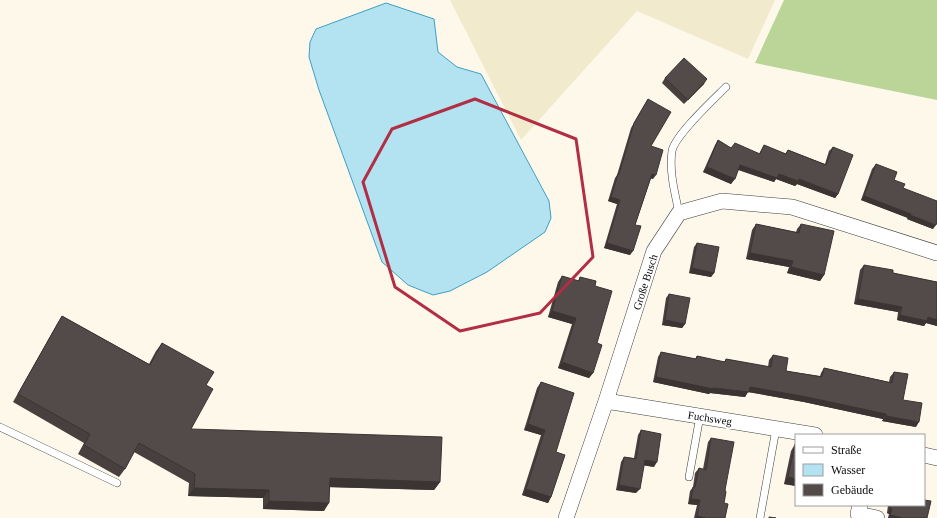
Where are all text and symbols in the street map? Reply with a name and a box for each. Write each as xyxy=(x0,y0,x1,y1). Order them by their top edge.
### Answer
street label: Große Busch xyxy=(630,252,660,311)
street label: Fuchsweg xyxy=(687,409,733,427)
legend xyxy=(795,434,925,506)
text: Straße xyxy=(831,443,862,457)
text: Wasser xyxy=(831,463,865,477)
text: Gebäude xyxy=(831,483,874,497)

